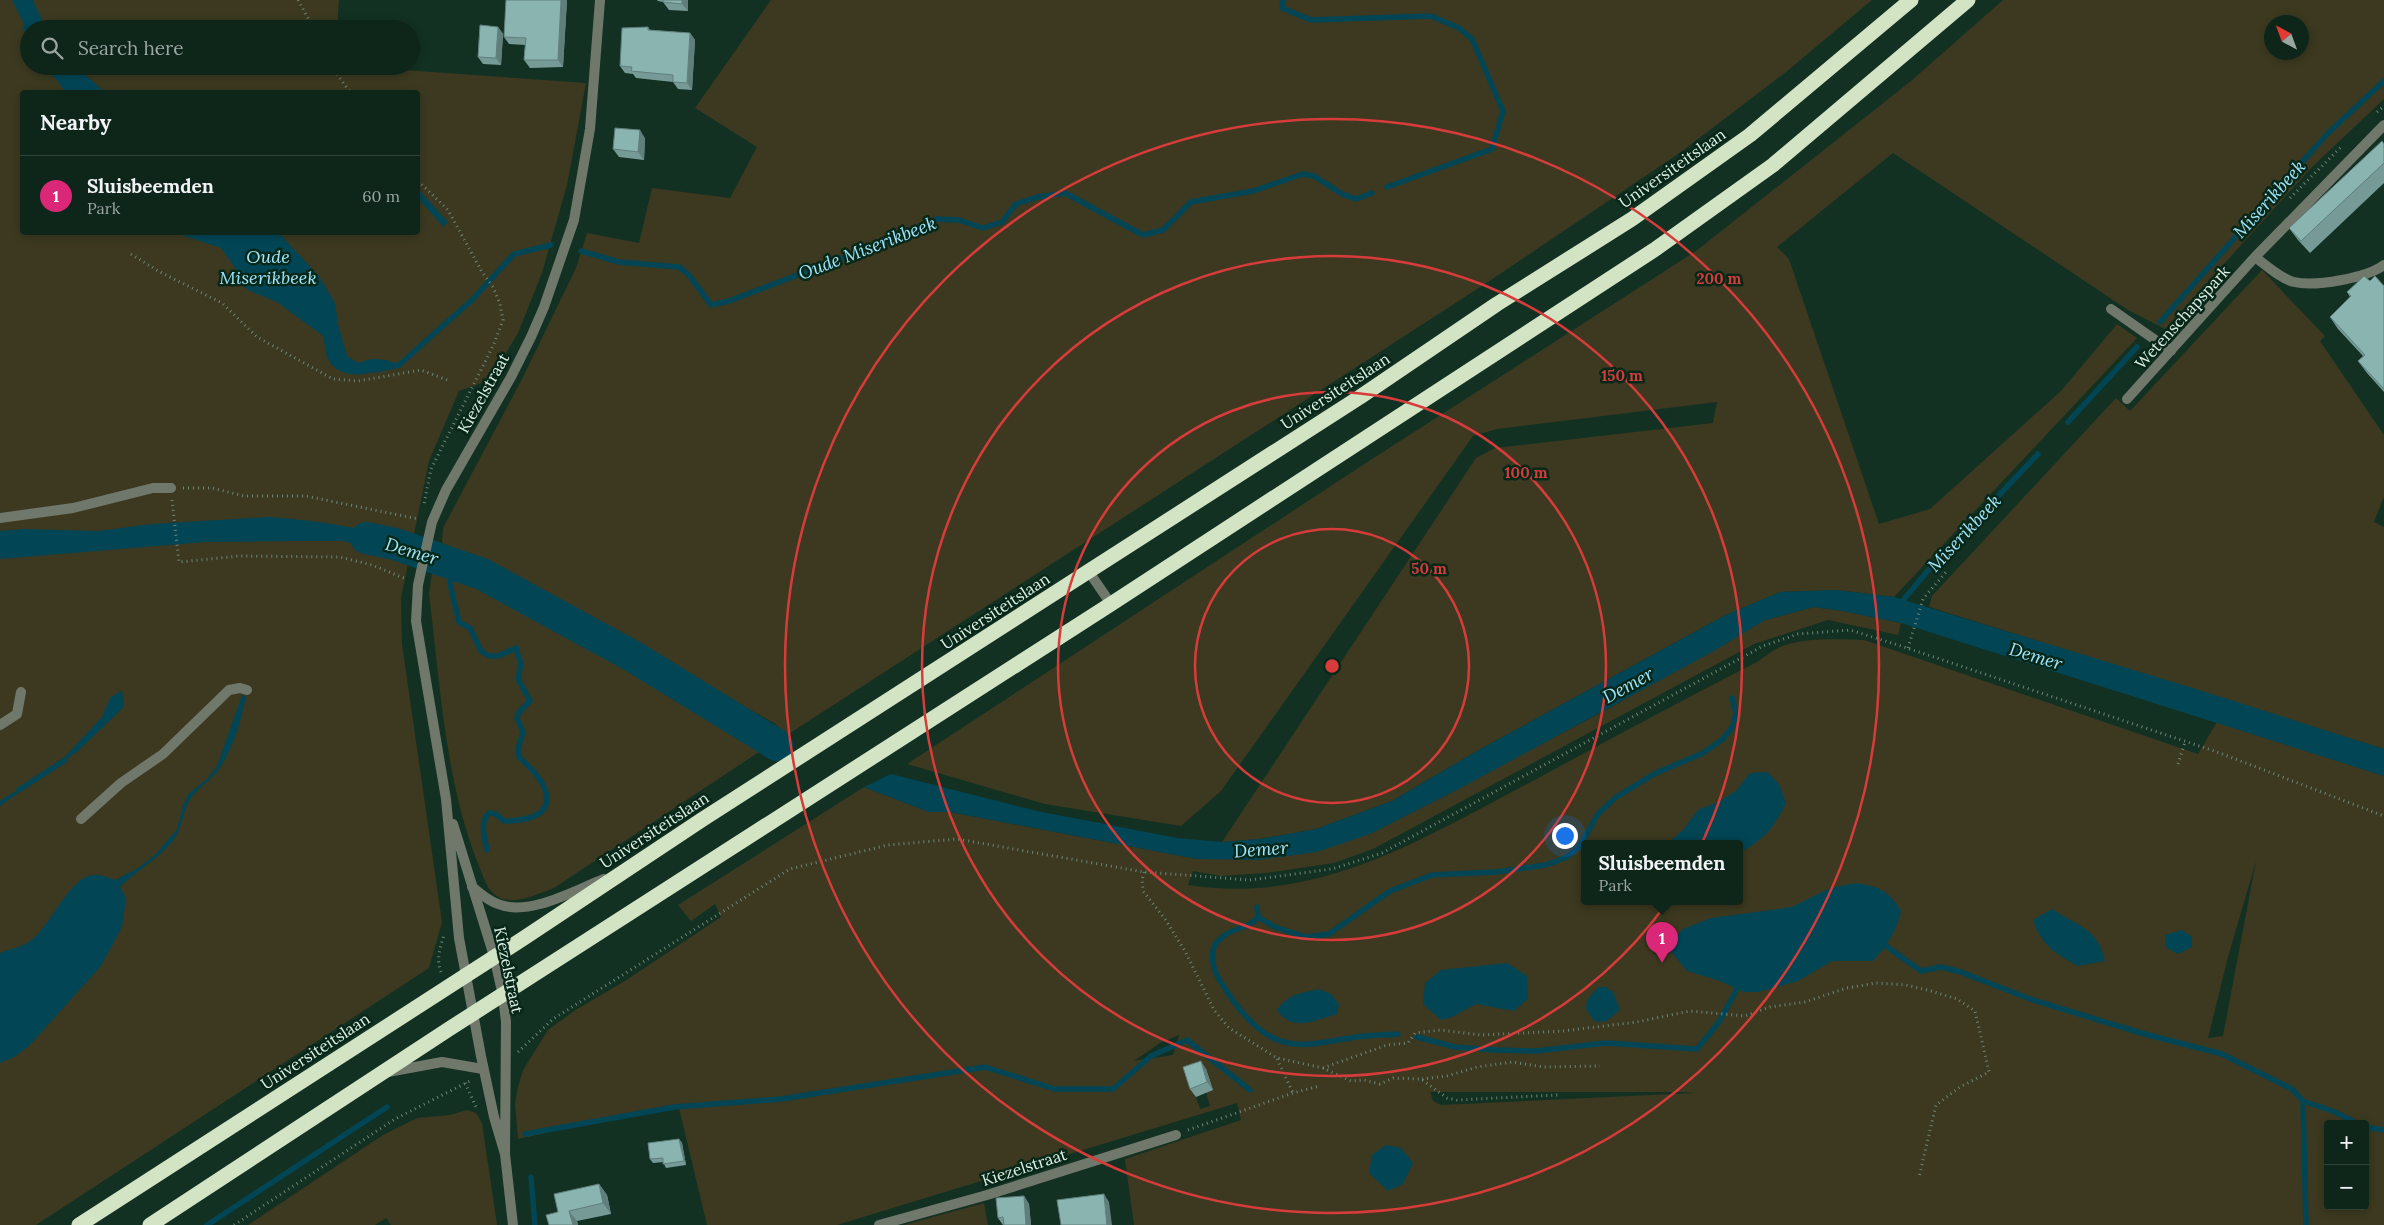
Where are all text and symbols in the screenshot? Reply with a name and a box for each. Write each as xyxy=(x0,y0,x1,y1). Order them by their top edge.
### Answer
north arrow xyxy=(2264,15,2309,60)
search box xyxy=(20,20,420,75)
icon: search xyxy=(38,34,66,62)
text: Search here xyxy=(78,36,184,60)
text: Nearby xyxy=(40,109,111,136)
street label: Universiteitslaan xyxy=(1615,124,1729,212)
water label: Miserikbeek xyxy=(2228,155,2310,243)
text: Sluisbeemden xyxy=(87,174,214,198)
text: 1 xyxy=(53,186,59,206)
text: 60 m xyxy=(362,186,400,206)
text: Park xyxy=(87,198,120,218)
water label: Oude Miserikbeek xyxy=(795,211,939,285)
water label: Oude Miserikbeek xyxy=(219,245,317,289)
street label: Wetenschapspark xyxy=(2130,261,2234,373)
text: 200 m xyxy=(1697,269,1742,288)
street label: Universiteitslaan xyxy=(1277,348,1393,434)
street label: Kiezelstraat xyxy=(453,349,514,436)
text: 150 m xyxy=(1601,366,1643,385)
text: 100 m xyxy=(1505,463,1548,482)
water label: Miserikbeek xyxy=(1922,489,2006,577)
water label: Demer xyxy=(383,532,442,570)
text: 50 m xyxy=(1411,559,1447,578)
street label: Universiteitslaan xyxy=(937,568,1053,654)
water label: Demer xyxy=(2007,637,2066,675)
centre of rings xyxy=(1323,657,1341,675)
water label: Demer xyxy=(1599,661,1658,708)
street label: Universiteitslaan xyxy=(596,787,712,873)
your location xyxy=(1552,823,1578,849)
water label: Demer xyxy=(1233,836,1290,862)
popup xyxy=(1581,840,1743,905)
text: Sluisbeemden xyxy=(1599,851,1725,875)
text: Park xyxy=(1599,875,1632,895)
pin: 1 xyxy=(1646,922,1678,963)
street label: Kiezelstraat xyxy=(490,925,528,1016)
street label: Universiteitslaan xyxy=(257,1008,373,1094)
map controls xyxy=(2324,1120,2369,1210)
button: + xyxy=(2324,1120,2369,1165)
street label: Kiezelstraat xyxy=(979,1144,1070,1190)
button: − xyxy=(2324,1165,2369,1210)

